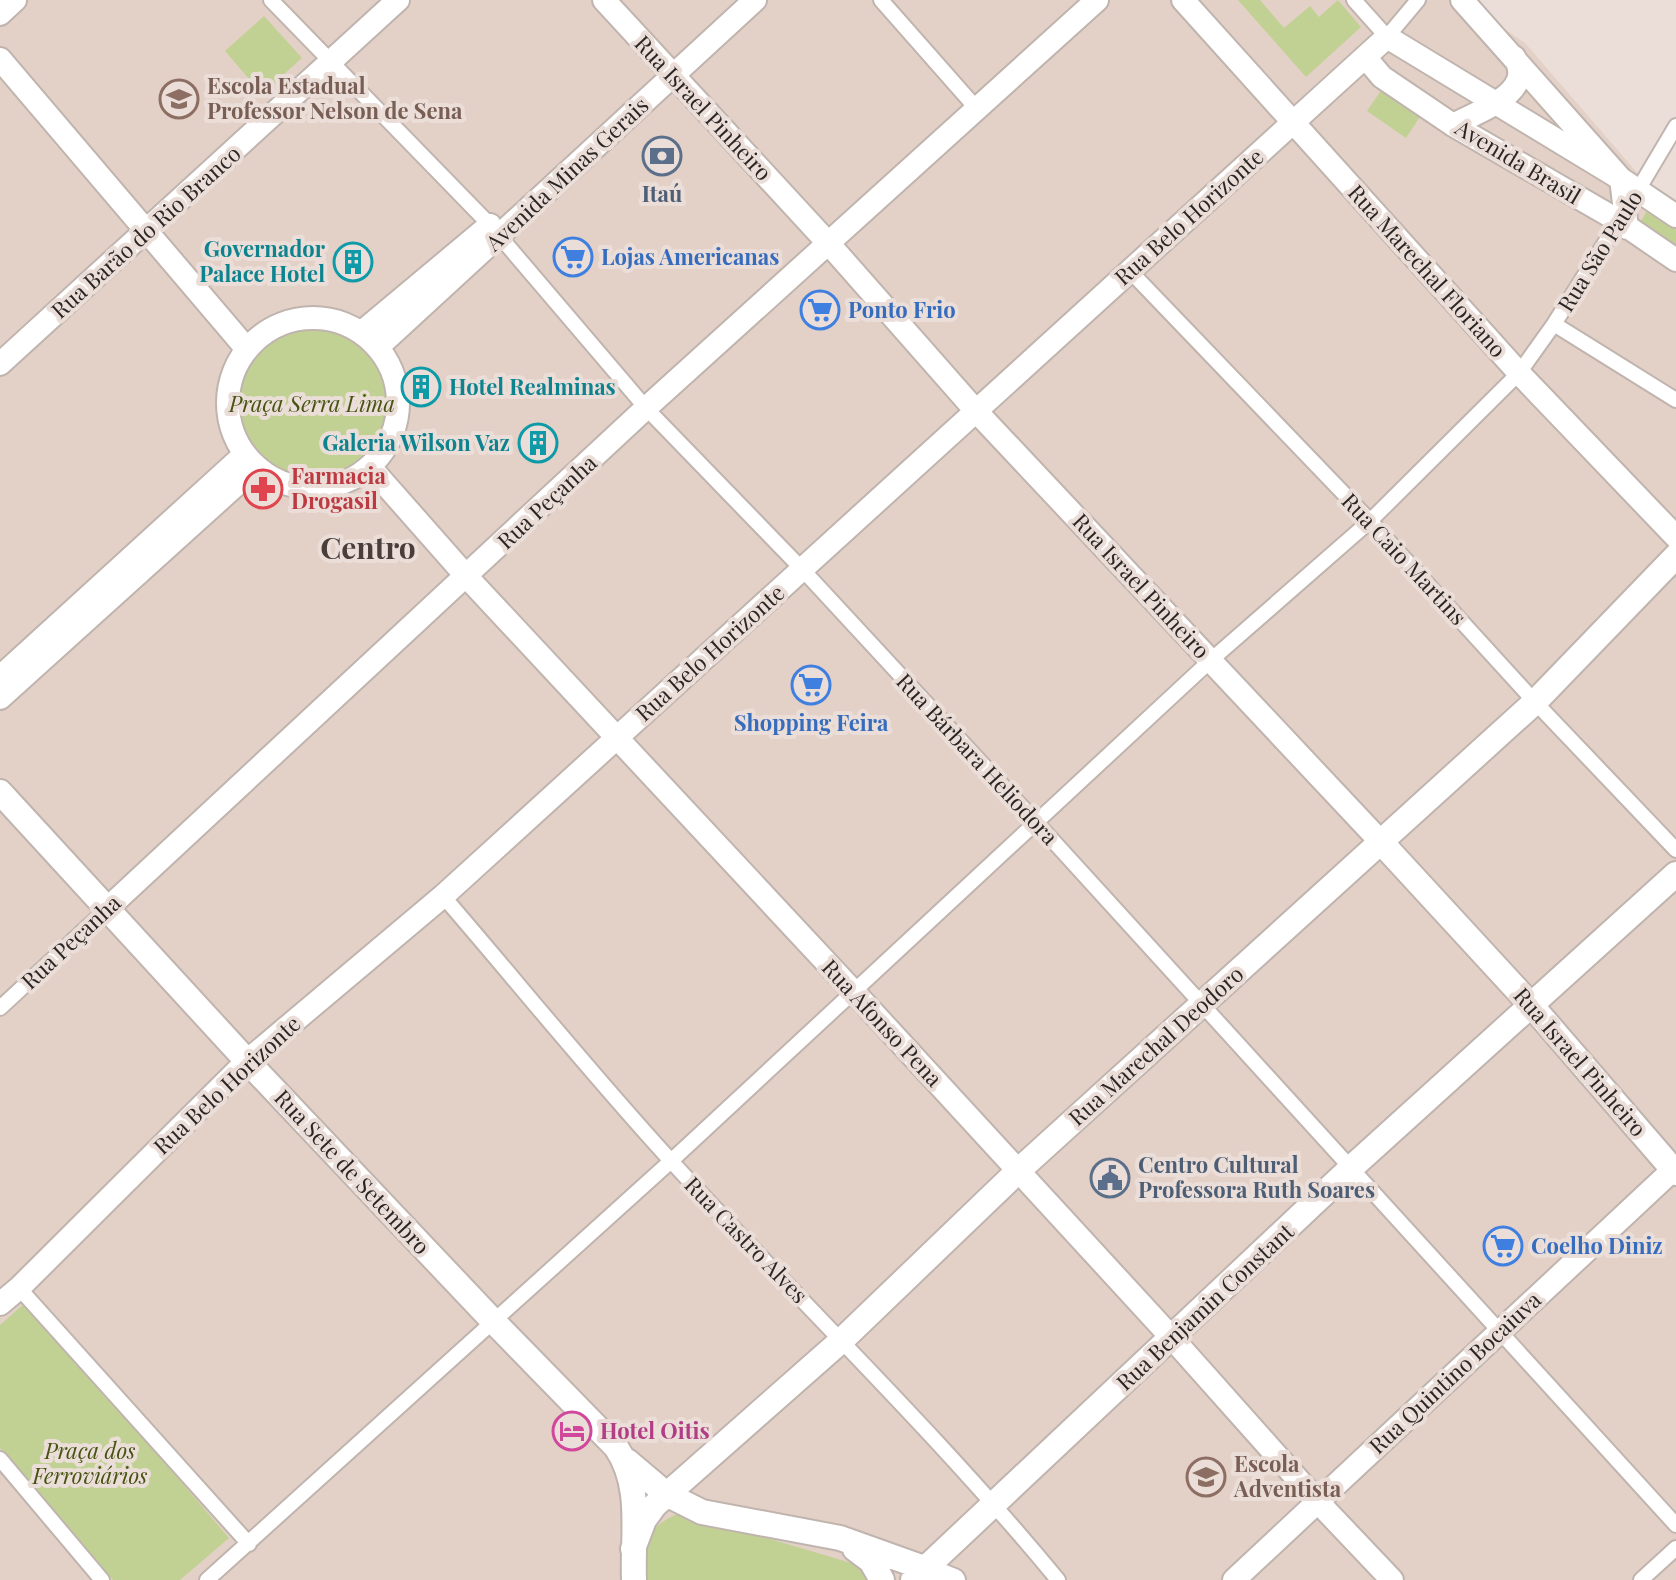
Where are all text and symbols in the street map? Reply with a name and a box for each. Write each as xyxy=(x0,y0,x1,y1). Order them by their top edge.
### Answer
street label: Rua Israel Pinheiro xyxy=(629,28,779,186)
place label: Escola Estadual Professor Nelson de Sena xyxy=(207,70,463,125)
school or university icon: Escola Estadual Professor Nelson de Sena xyxy=(158,78,200,120)
street label: Avenida Minas Gerais xyxy=(478,90,654,257)
street label: Avenida Brasil xyxy=(1450,111,1587,210)
bank icon: Itaú xyxy=(641,135,683,177)
street label: Rua Barão do Rio Branco xyxy=(44,138,246,324)
street label: Rua Belo Horizonte xyxy=(1107,141,1269,291)
street label: Rua Marechal Floriano xyxy=(1342,177,1513,363)
place label: Itaú xyxy=(642,178,682,208)
street label: Rua São Paulo xyxy=(1550,184,1648,317)
place label: Governador Palace Hotel xyxy=(199,233,326,288)
supermarket icon: Lojas Americanas xyxy=(552,236,594,278)
building icon: Governador Palace Hotel xyxy=(332,241,374,283)
place label: Lojas Americanas xyxy=(601,241,779,271)
supermarket icon: Ponto Frio xyxy=(799,289,841,331)
place label: Ponto Frio xyxy=(848,294,956,324)
building icon: Hotel Realminas xyxy=(400,366,442,408)
place label: Hotel Realminas xyxy=(449,371,616,401)
park label: Praça Serra Lima xyxy=(228,388,395,418)
building icon: Galeria Wilson Vaz xyxy=(517,422,559,464)
place label: Galeria Wilson Vaz xyxy=(322,427,510,457)
street label: Rua Peçanha xyxy=(490,447,603,555)
place label: Farmacia Drogasil xyxy=(291,460,386,515)
pharmacy icon: Farmacia Drogasil xyxy=(242,468,284,510)
street label: Rua Caio Martins xyxy=(1336,486,1474,631)
street label: Rua Israel Pinheiro xyxy=(1067,506,1217,664)
district label: Centro xyxy=(320,527,416,567)
street label: Rua Belo Horizonte xyxy=(628,577,790,727)
supermarket icon: Shopping Feira xyxy=(790,664,832,706)
street label: Rua Bárbara Heliodora xyxy=(890,666,1065,851)
place label: Shopping Feira xyxy=(734,707,889,737)
street label: Rua Peçanha xyxy=(14,887,127,995)
street label: Rua Afonso Pena xyxy=(816,952,950,1092)
street label: Rua Marechal Deodoro xyxy=(1062,959,1249,1132)
street label: Rua Israel Pinheiro xyxy=(1508,980,1654,1142)
street label: Rua Belo Horizonte xyxy=(146,1008,306,1160)
street label: Rua Sete de Setembro xyxy=(268,1082,437,1260)
place label: Centro Cultural Professora Ruth Soares xyxy=(1138,1149,1375,1204)
public building icon: Centro Cultural Professora Ruth Soares xyxy=(1089,1157,1131,1199)
street label: Rua Castro Alves xyxy=(679,1170,815,1309)
street label: Rua Benjamin Constant xyxy=(1109,1215,1300,1396)
supermarket icon: Coelho Diniz xyxy=(1482,1225,1524,1267)
place label: Coelho Diniz xyxy=(1531,1230,1663,1260)
street label: Rua Quintino Bocaiuva xyxy=(1362,1285,1547,1460)
hotel icon: Hotel Oitis xyxy=(551,1410,593,1452)
place label: Hotel Oitis xyxy=(600,1415,710,1445)
park label: Praça dos Ferroviários xyxy=(31,1435,148,1490)
place label: Escola Adventista xyxy=(1233,1448,1342,1503)
school or university icon: Escola Adventista xyxy=(1185,1456,1227,1498)

